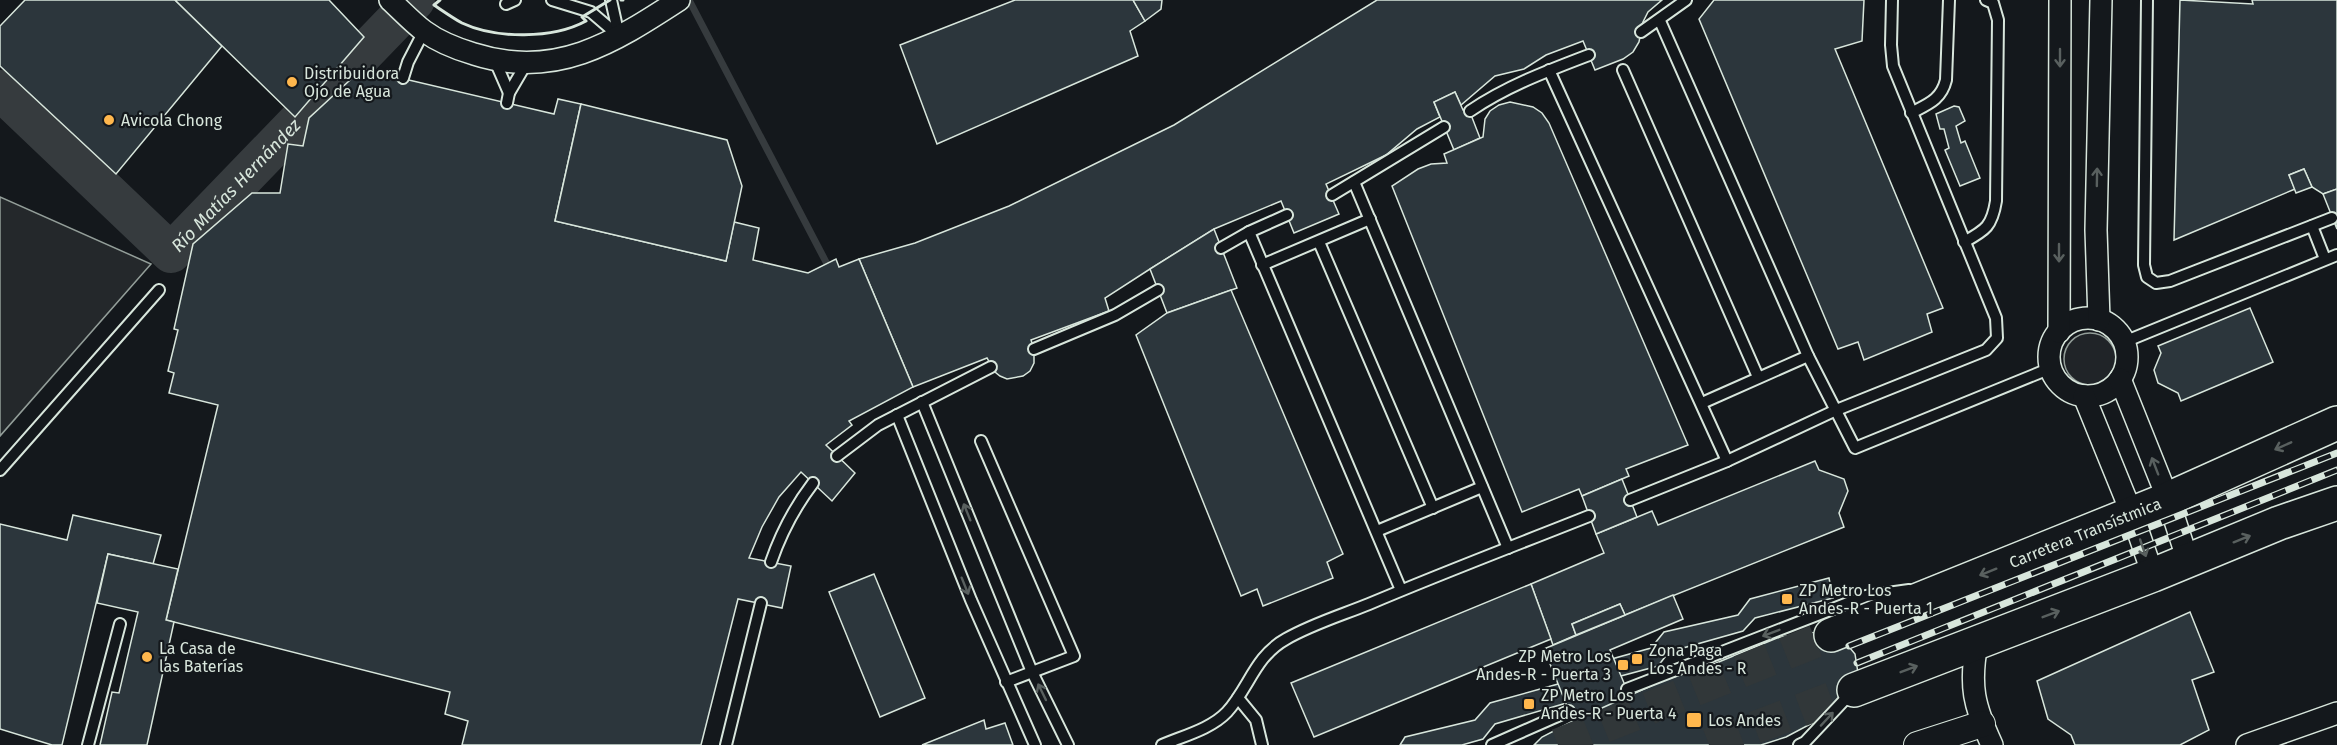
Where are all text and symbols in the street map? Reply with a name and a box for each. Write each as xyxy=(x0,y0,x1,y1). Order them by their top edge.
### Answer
one-way arrow xyxy=(2054,48,2066,68)
place label: Distribuidora Ojo de Agua xyxy=(304,64,399,101)
marker: Distribuidora Ojo de Agua xyxy=(285,75,299,89)
place label: Avicola Chong xyxy=(121,111,223,130)
marker: Avicola Chong xyxy=(102,113,116,127)
water label: Río Matías Hernández xyxy=(167,114,306,257)
one-way arrow xyxy=(2092,168,2103,188)
one-way arrow xyxy=(2053,243,2065,263)
one-way arrow xyxy=(2275,441,2293,452)
one-way arrow xyxy=(2149,457,2160,476)
street label: Carretera Transístmica xyxy=(2006,493,2164,572)
one-way arrow xyxy=(961,504,972,522)
one-way arrow xyxy=(2232,533,2251,544)
one-way arrow xyxy=(2139,538,2150,557)
one-way arrow xyxy=(1979,567,1998,578)
one-way arrow xyxy=(960,577,971,595)
place label: ZP Metro Los Andes-R - Puerta 1 xyxy=(1799,581,1933,618)
marker: ZP Metro Los Andes-R - Puerta 1 xyxy=(1780,592,1794,606)
one-way arrow xyxy=(2041,608,2060,619)
one-way arrow xyxy=(1763,628,1781,639)
place label: La Casa de las Baterías xyxy=(159,639,243,676)
place label: Zona Paga Los Andes - R xyxy=(1649,641,1747,678)
place label: ZP Metro Los Andes-R - Puerta 3 xyxy=(1476,647,1611,684)
marker: La Casa de las Baterías xyxy=(140,650,154,664)
marker: Zona Paga Los Andes - R xyxy=(1630,652,1644,666)
marker: ZP Metro Los Andes-R - Puerta 3 xyxy=(1616,658,1630,672)
one-way arrow xyxy=(1899,663,1917,674)
one-way arrow xyxy=(1036,684,1048,702)
place label: ZP Metro Los Andes-R - Puerta 4 xyxy=(1541,686,1677,723)
marker: ZP Metro Los Andes-R - Puerta 4 xyxy=(1522,697,1536,711)
marker: Los Andes xyxy=(1685,711,1703,729)
place label: Los Andes xyxy=(1708,711,1781,730)
one-way arrow xyxy=(1820,711,1834,726)

